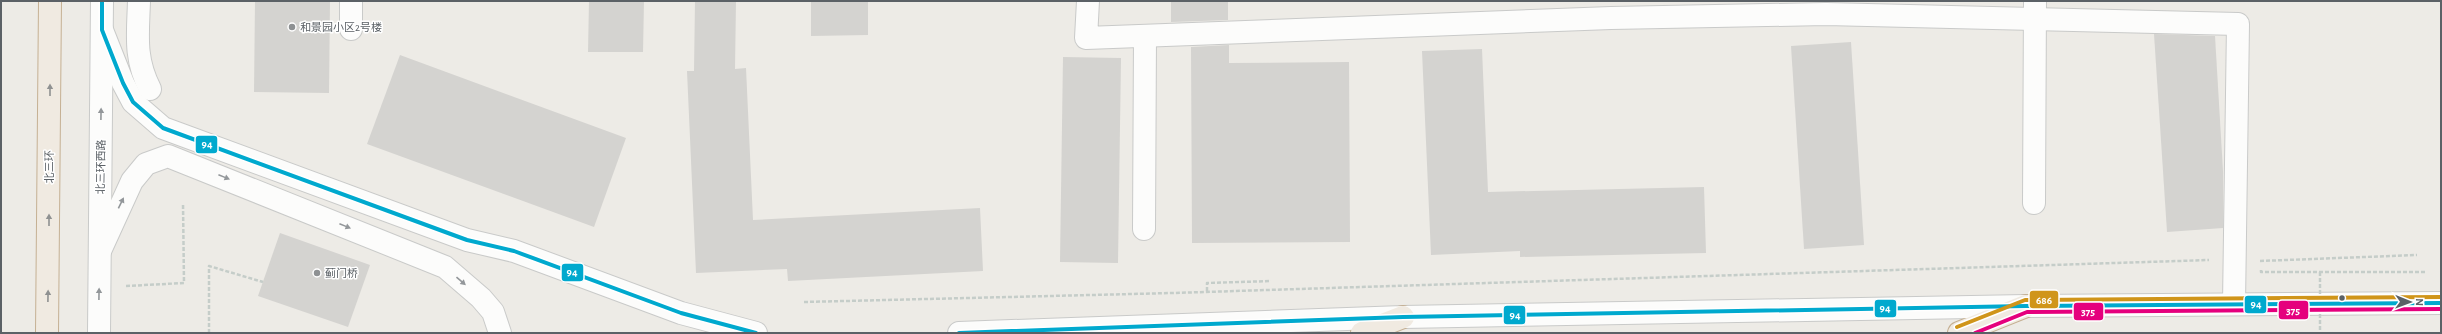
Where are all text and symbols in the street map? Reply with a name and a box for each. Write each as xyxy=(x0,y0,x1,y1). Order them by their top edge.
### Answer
place label: 和景园小区2号楼 xyxy=(300,21,382,33)
marker: 和景园小区2号楼 xyxy=(287,22,297,32)
one-way arrow xyxy=(47,83,53,96)
one-way arrow xyxy=(98,107,104,120)
line badge: 94 xyxy=(195,135,218,154)
street label: 北三环西路 xyxy=(94,139,107,195)
text: 94 xyxy=(202,139,213,150)
street label: 北三环 xyxy=(43,151,55,184)
one-way arrow xyxy=(219,174,230,180)
one-way arrow xyxy=(118,197,124,208)
one-way arrow xyxy=(46,213,52,226)
one-way arrow xyxy=(339,224,351,230)
line badge: 94 xyxy=(561,263,584,282)
place label: 蓟门桥 xyxy=(325,267,358,279)
text: 94 xyxy=(567,267,578,278)
marker: 蓟门桥 xyxy=(312,268,322,278)
one-way arrow xyxy=(456,277,467,286)
north arrow xyxy=(2390,282,2430,322)
one-way arrow xyxy=(96,287,102,300)
one-way arrow xyxy=(45,289,51,302)
line badge: 686 xyxy=(2029,290,2059,309)
unlabelled marker xyxy=(2337,293,2347,303)
text: 686 xyxy=(2036,295,2052,306)
line badge: 94 xyxy=(2244,295,2267,314)
text: N xyxy=(2414,298,2425,306)
line badge: 94 xyxy=(1874,299,1897,318)
text: 94 xyxy=(2251,299,2262,310)
line badge: 375 xyxy=(2278,300,2309,320)
line badge: 375 xyxy=(2073,302,2104,321)
text: 94 xyxy=(1880,303,1891,314)
line badge: 94 xyxy=(1503,305,1526,325)
text: 375 xyxy=(2286,305,2300,316)
text: 375 xyxy=(2081,306,2095,317)
text: 94 xyxy=(1510,310,1521,321)

